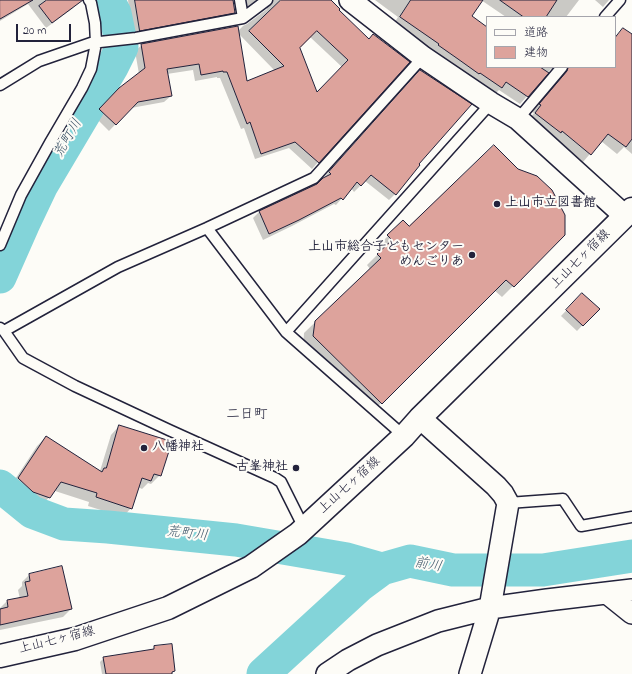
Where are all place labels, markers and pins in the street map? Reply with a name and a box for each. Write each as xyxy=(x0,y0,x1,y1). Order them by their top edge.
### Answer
place label: 上山市立図書館 xyxy=(505,196,596,212)
marker: 上山市立図書館 xyxy=(492,199,502,209)
place label: 上山市総合子どもセンター めんごりあ xyxy=(308,240,464,271)
marker: 上山市総合子どもセンター めんごりあ xyxy=(467,250,477,260)
place label: 八幡神社 xyxy=(152,440,204,456)
marker: 八幡神社 xyxy=(139,443,149,453)
place label: 古峯神社 xyxy=(236,460,288,476)
marker: 古峯神社 xyxy=(291,463,301,473)

